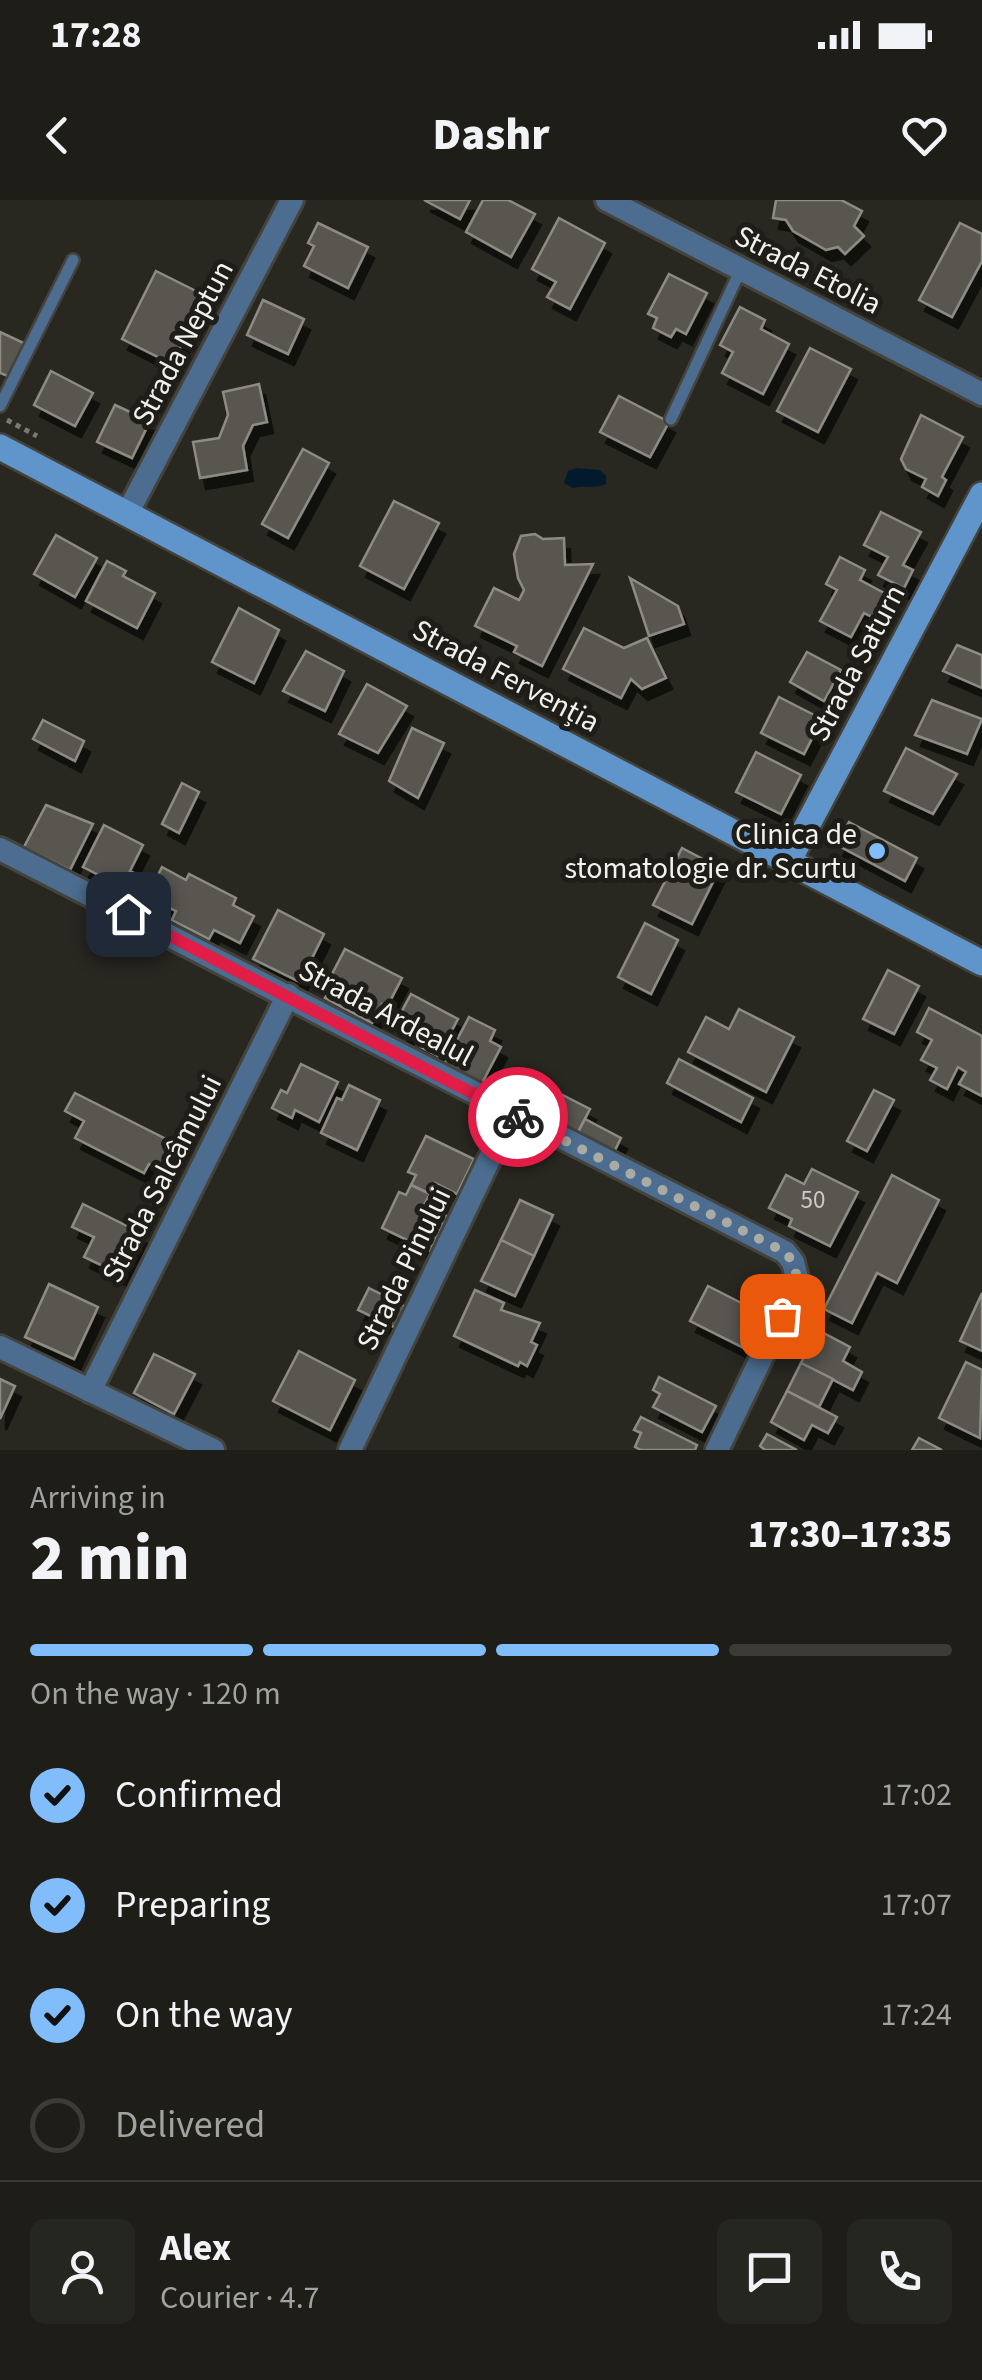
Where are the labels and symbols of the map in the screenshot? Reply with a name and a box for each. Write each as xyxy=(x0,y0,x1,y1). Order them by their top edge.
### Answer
street label: Strada Etolia xyxy=(727,215,889,325)
street label: Strada Neptun xyxy=(121,253,245,433)
street label: Strada Saturn xyxy=(798,577,916,749)
street label: Strada Fervenția xyxy=(405,609,607,743)
place label: Clinica de stomatologie dr. Scurtu xyxy=(564,813,857,890)
marker: Clinica de stomatologie dr. Scurtu xyxy=(866,840,888,862)
pin xyxy=(86,872,171,957)
street label: Strada Ardealul xyxy=(291,949,481,1077)
courier xyxy=(468,1067,568,1167)
street label: Strada Salcâmului xyxy=(91,1068,233,1290)
street label: Strada Pinului xyxy=(346,1180,462,1358)
house number: 50 xyxy=(801,1182,825,1218)
pin xyxy=(740,1274,825,1359)

